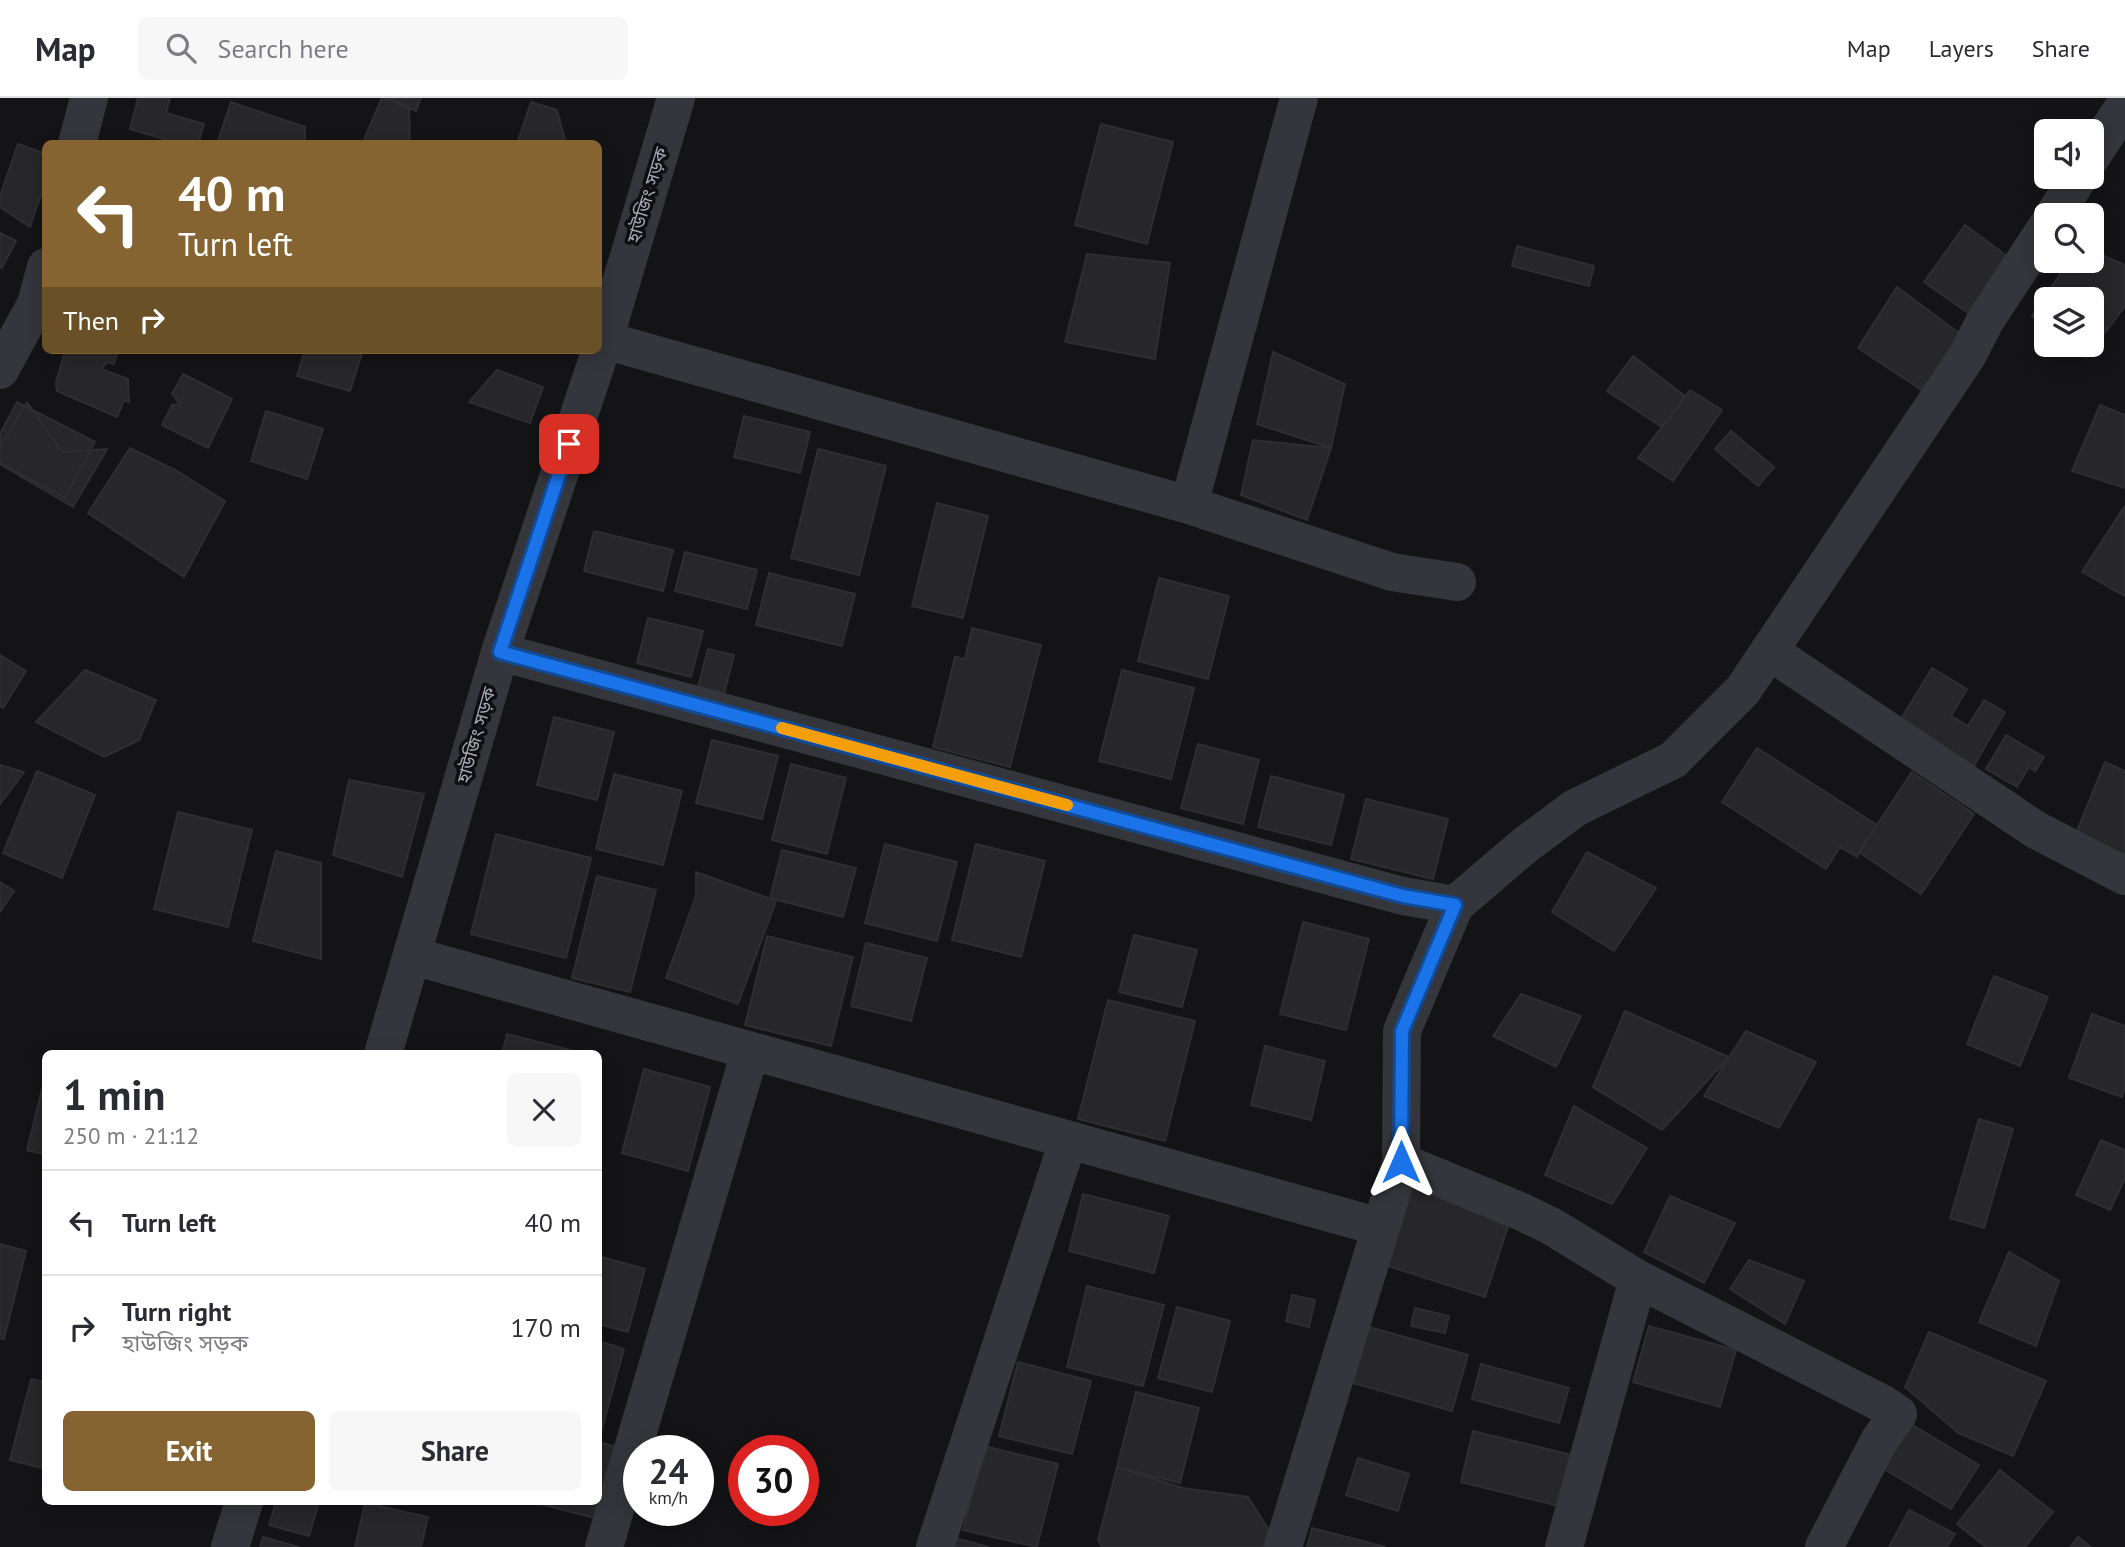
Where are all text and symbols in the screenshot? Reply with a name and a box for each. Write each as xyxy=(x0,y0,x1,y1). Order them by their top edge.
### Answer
search box xyxy=(138,17,628,80)
text: Map xyxy=(35,27,96,70)
icon: search xyxy=(162,29,200,67)
text: Search here xyxy=(218,32,349,65)
text: Map xyxy=(1847,33,1891,64)
text: Layers xyxy=(1929,33,1994,64)
text: Share xyxy=(2032,33,2090,64)
map controls xyxy=(2034,119,2104,357)
button: sound xyxy=(2034,119,2104,189)
street label: হাউজিং সড়ক xyxy=(621,144,673,247)
text: 40 m xyxy=(178,161,285,225)
icon: left xyxy=(63,168,154,259)
button: search xyxy=(2034,203,2104,273)
text: Turn left xyxy=(178,223,293,265)
button: layers xyxy=(2034,287,2104,357)
icon: right xyxy=(133,301,171,339)
text: Then xyxy=(63,304,119,337)
pin xyxy=(539,414,599,474)
icon: arrive xyxy=(550,425,588,463)
street label: হাউজিং সড়ক xyxy=(451,684,501,787)
text: 1 min xyxy=(63,1067,165,1122)
button: close xyxy=(507,1073,581,1147)
text: 250 m · 21:12 xyxy=(63,1121,199,1150)
position arrow xyxy=(1364,1125,1438,1199)
icon: left xyxy=(63,1204,101,1242)
text: Turn left xyxy=(122,1206,216,1239)
text: 40 m xyxy=(525,1206,581,1239)
text: Turn right xyxy=(122,1295,231,1328)
icon: right xyxy=(63,1309,101,1347)
text: 170 m xyxy=(510,1311,581,1344)
text: হাউজিং সড়ক xyxy=(122,1328,248,1357)
button: Exit xyxy=(63,1411,315,1491)
button: Share xyxy=(329,1411,581,1491)
speed limit sign: 30 xyxy=(728,1435,819,1526)
text: 24 xyxy=(649,1448,688,1494)
text: km/h xyxy=(649,1486,688,1509)

